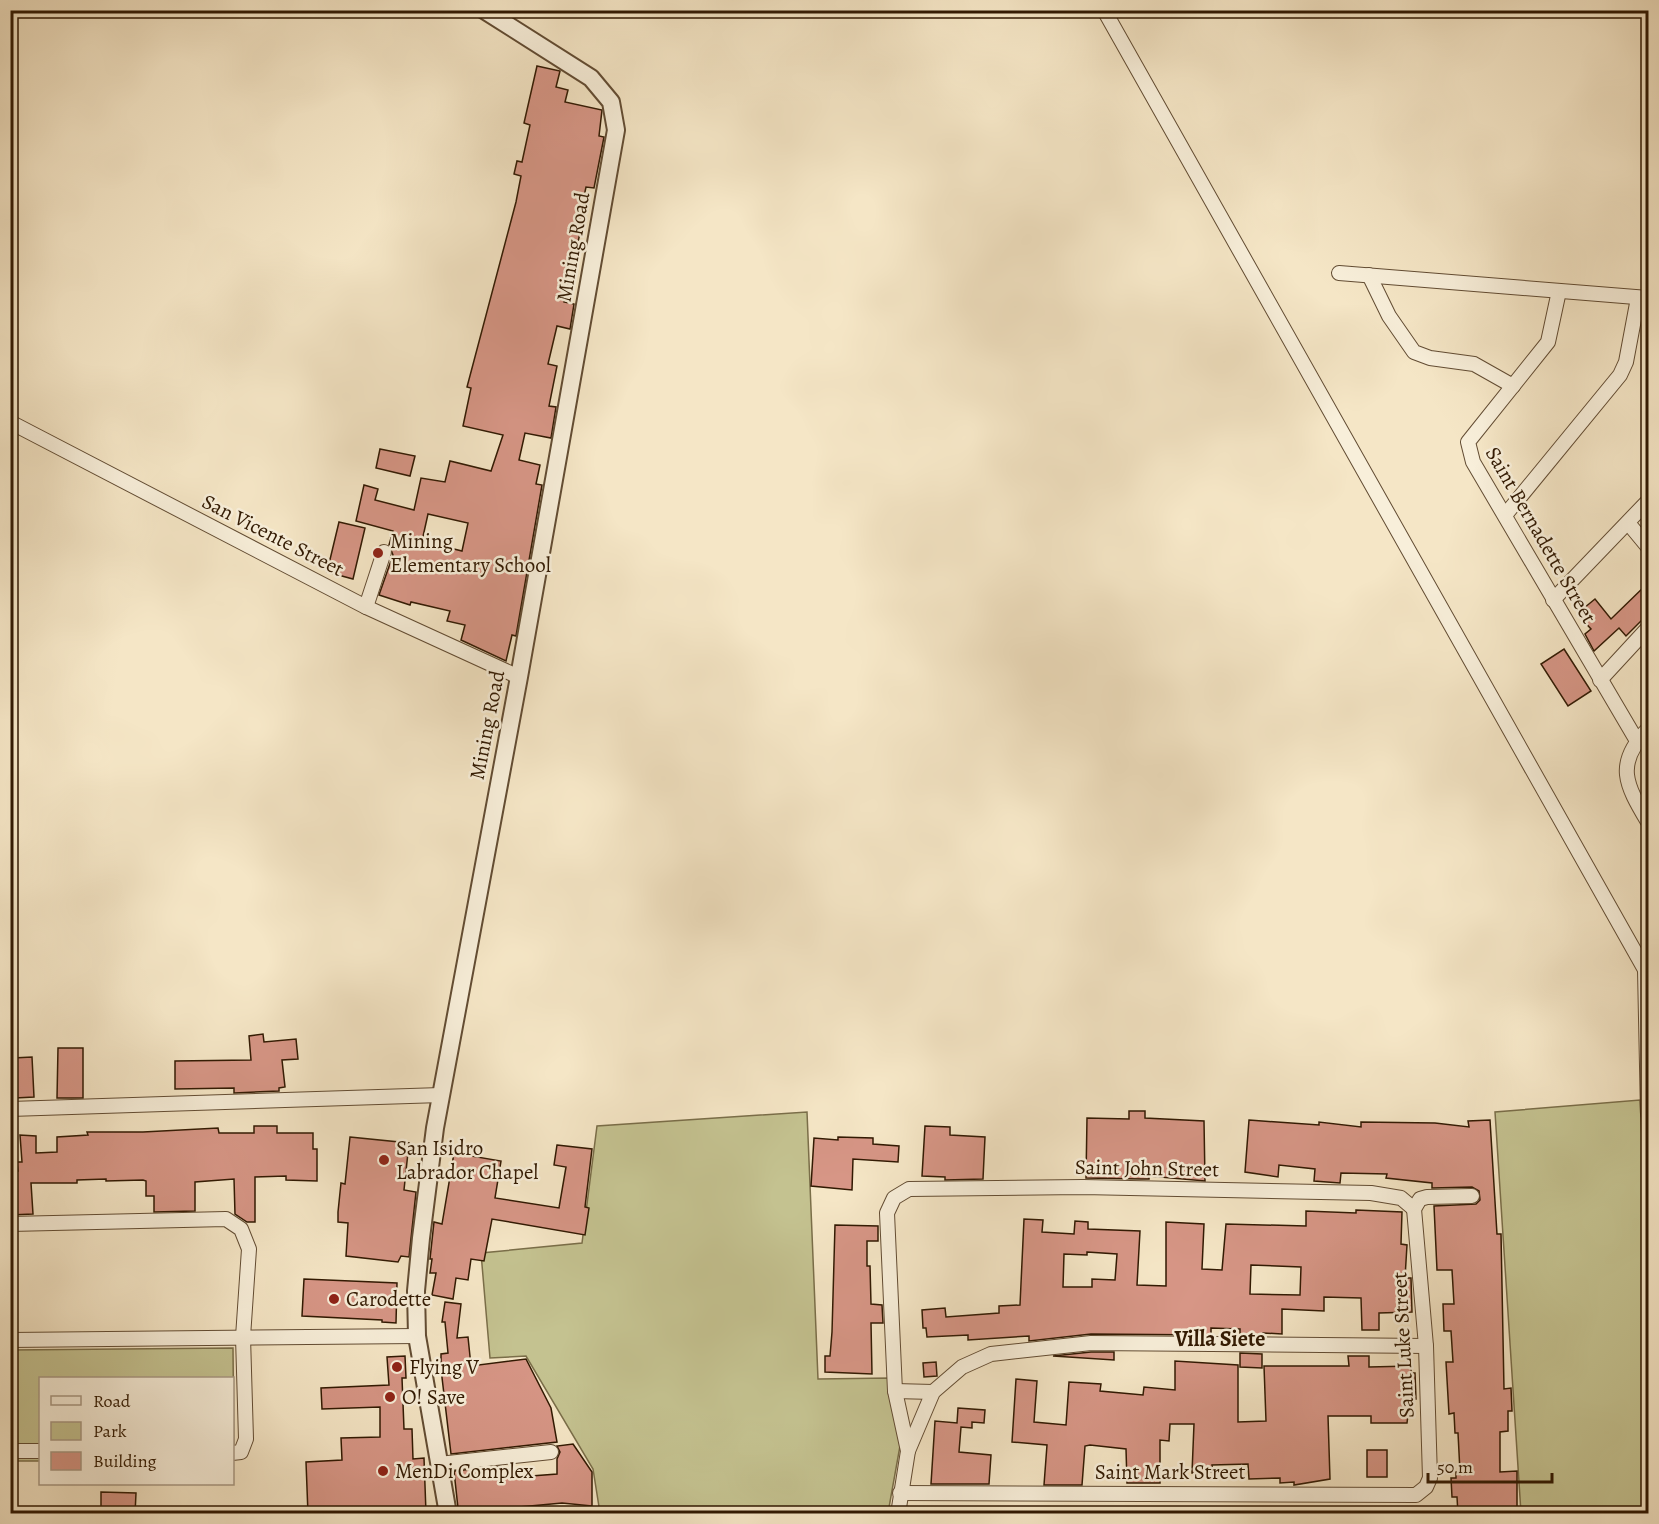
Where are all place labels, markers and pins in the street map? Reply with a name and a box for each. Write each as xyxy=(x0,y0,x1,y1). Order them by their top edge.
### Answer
place label: Mining Elementary School xyxy=(390,527,551,579)
marker: Mining Elementary School xyxy=(371,546,385,560)
place label: San Isidro Labrador Chapel xyxy=(396,1134,538,1186)
marker: San Isidro Labrador Chapel xyxy=(377,1153,391,1167)
place label: Carodette xyxy=(346,1285,431,1313)
marker: Carodette xyxy=(327,1292,341,1306)
place label: Flying V xyxy=(409,1353,479,1381)
marker: Flying V xyxy=(390,1360,404,1374)
place label: O! Save xyxy=(402,1383,465,1411)
marker: O! Save xyxy=(383,1390,397,1404)
place label: MenDi Complex xyxy=(395,1457,534,1485)
marker: MenDi Complex xyxy=(376,1464,390,1478)

